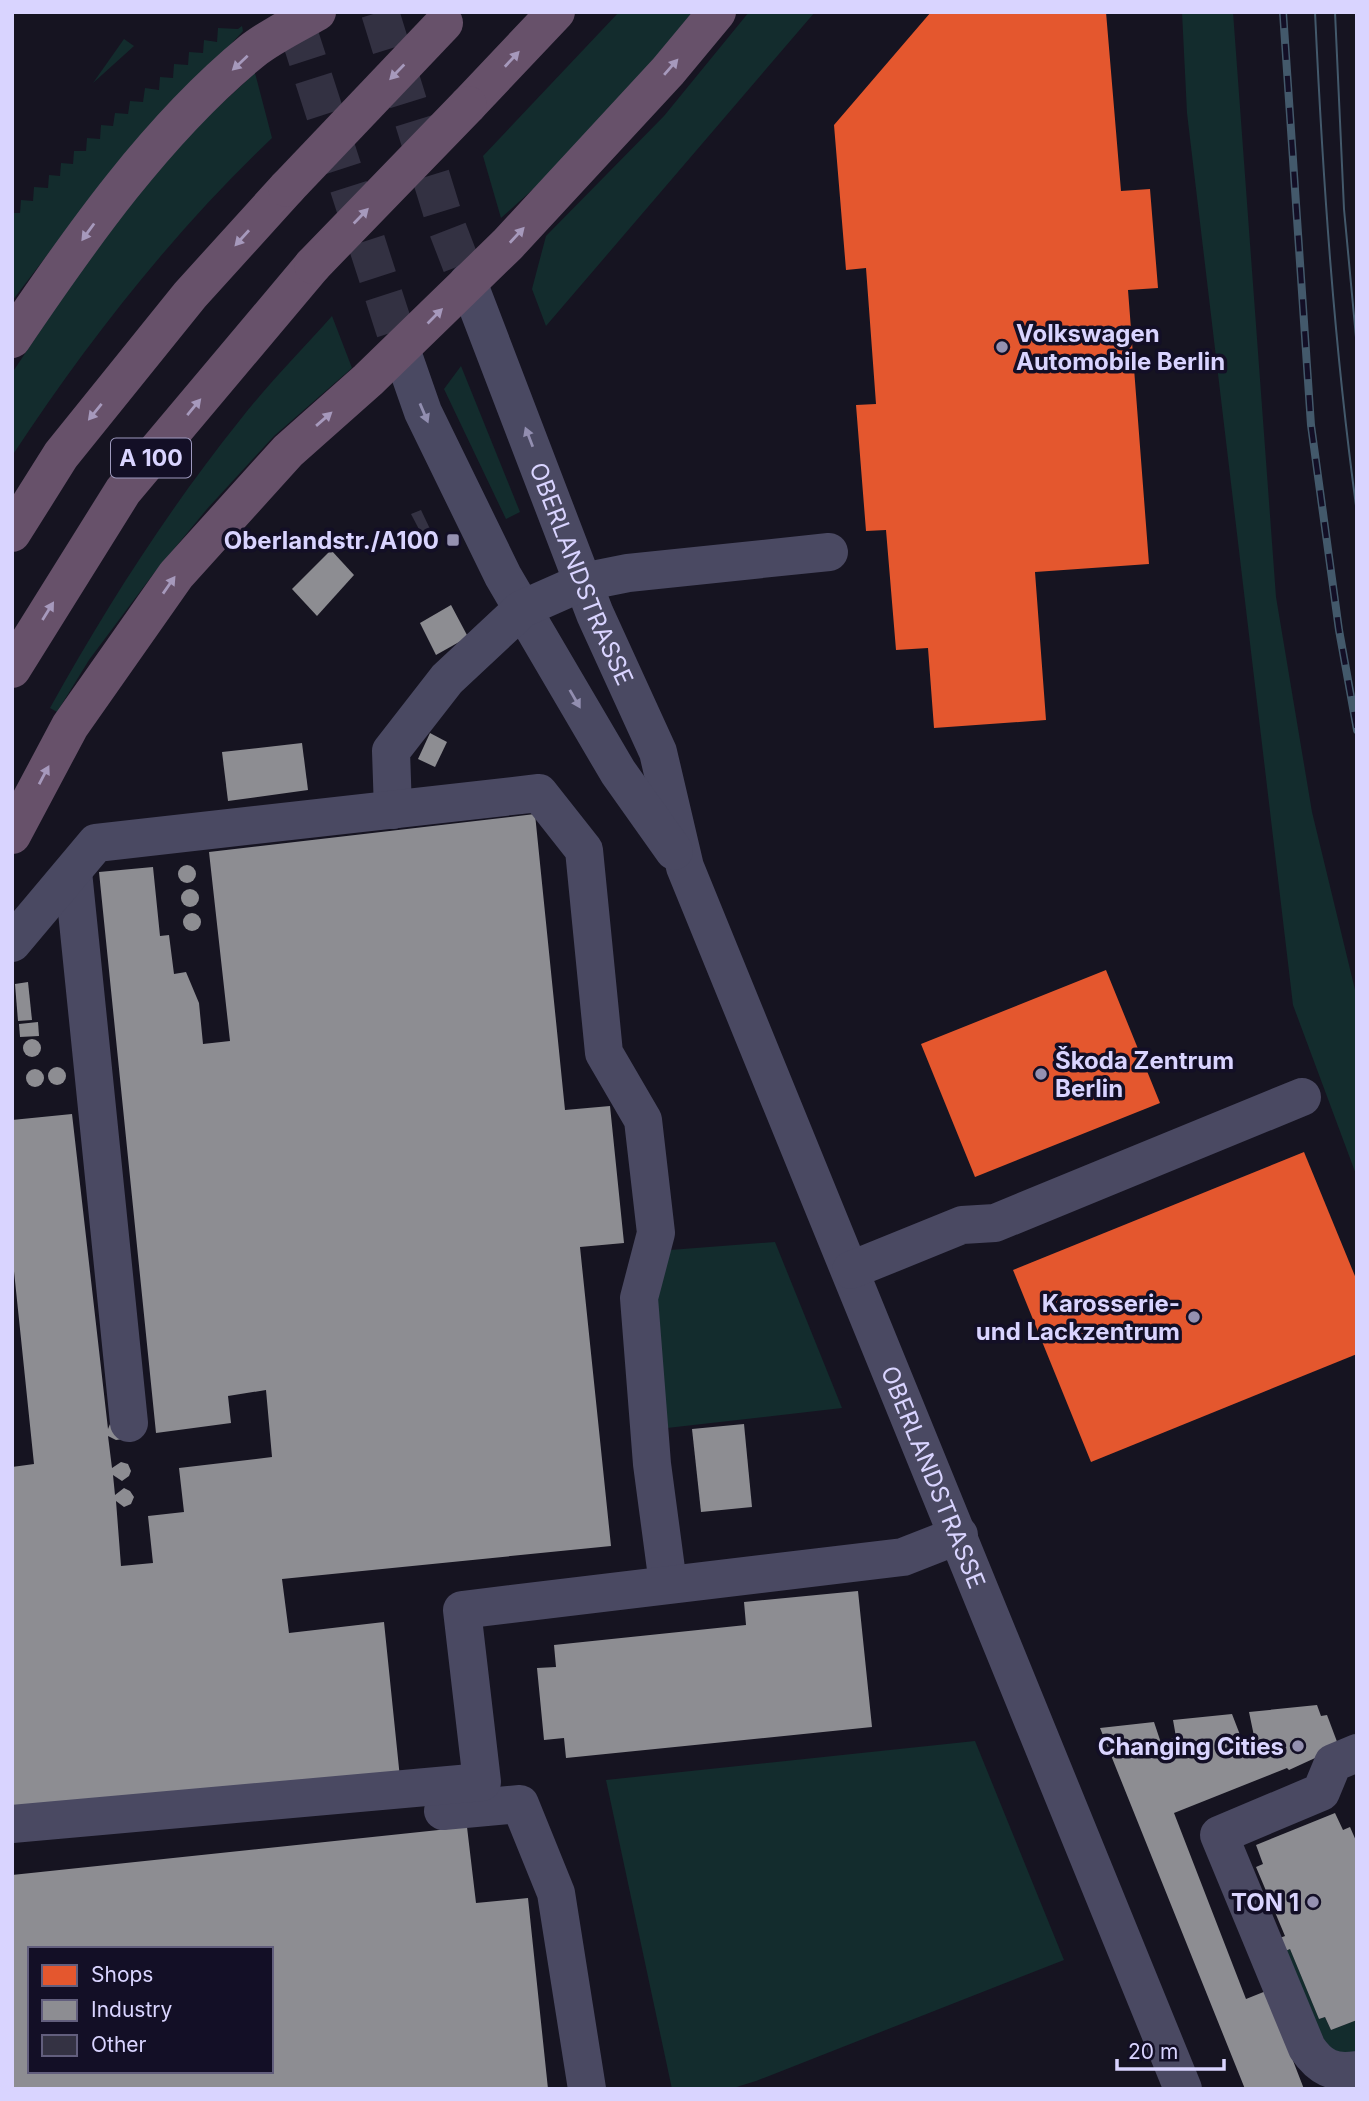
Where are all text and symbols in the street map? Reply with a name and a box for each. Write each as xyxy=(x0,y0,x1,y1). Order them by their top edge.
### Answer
one-way arrow xyxy=(504,50,520,68)
one-way arrow xyxy=(231,55,249,71)
one-way arrow xyxy=(663,59,678,76)
one-way arrow xyxy=(389,63,405,81)
one-way arrow xyxy=(352,208,368,225)
one-way arrow xyxy=(80,222,95,240)
one-way arrow xyxy=(509,226,525,244)
one-way arrow xyxy=(234,229,250,246)
one-way arrow xyxy=(426,308,443,324)
place label: Volkswagen Automobile Berlin xyxy=(1016,319,1225,376)
marker: Volkswagen Automobile Berlin xyxy=(994,339,1010,355)
one-way arrow xyxy=(186,398,201,415)
one-way arrow xyxy=(88,403,103,421)
one-way arrow xyxy=(419,403,430,424)
one-way arrow xyxy=(315,412,332,427)
one-way arrow xyxy=(523,426,534,447)
road number: A 100 xyxy=(111,438,191,478)
street label: OBERLANDSTRASSE xyxy=(524,458,640,690)
place label: Oberlandstr./A100 xyxy=(224,526,439,555)
marker: Oberlandstr./A100 xyxy=(445,532,461,548)
one-way arrow xyxy=(162,576,176,594)
one-way arrow xyxy=(41,601,54,621)
one-way arrow xyxy=(569,690,581,709)
one-way arrow xyxy=(38,765,50,785)
place label: Škoda Zentrum Berlin xyxy=(1055,1046,1234,1103)
marker: Škoda Zentrum Berlin xyxy=(1033,1066,1049,1082)
place label: Karosserie- und Lackzentrum xyxy=(976,1289,1180,1346)
marker: Karosserie- und Lackzentrum xyxy=(1186,1309,1202,1325)
street label: OBERLANDSTRASSE xyxy=(875,1361,992,1593)
place label: Changing Cities xyxy=(1098,1732,1284,1761)
marker: Changing Cities xyxy=(1290,1738,1306,1754)
place label: TON 1 xyxy=(1231,1888,1299,1917)
marker: TON 1 xyxy=(1305,1894,1321,1910)
legend xyxy=(28,1947,273,2073)
text: Shops xyxy=(91,1962,153,1987)
text: Industry xyxy=(91,1997,173,2022)
scale bar xyxy=(1117,2028,1224,2072)
text: Other xyxy=(91,2032,147,2057)
text: 20 m xyxy=(1128,2039,1178,2064)

